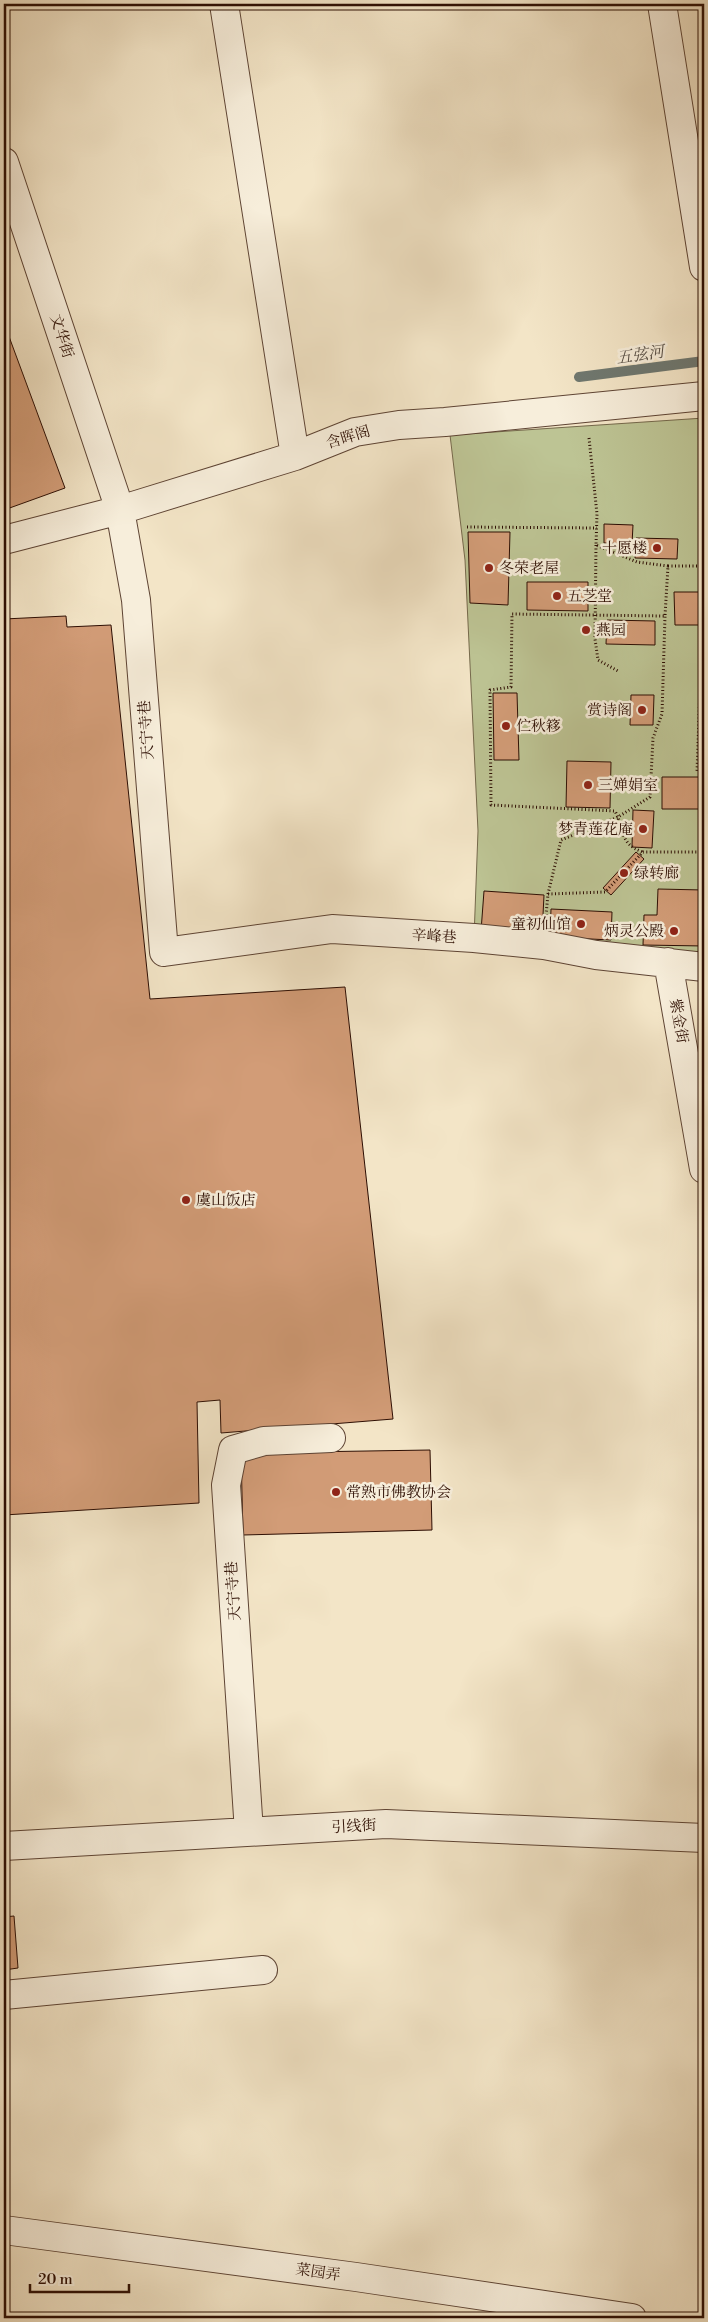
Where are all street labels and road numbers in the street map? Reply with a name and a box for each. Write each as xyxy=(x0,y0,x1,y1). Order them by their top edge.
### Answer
street label: 文华街 xyxy=(46,312,78,360)
street label: 含晖阁 xyxy=(324,422,372,453)
street label: 天宁寺巷 xyxy=(135,699,158,761)
street label: 辛峰巷 xyxy=(411,925,457,948)
street label: 紫金街 xyxy=(665,997,692,1045)
street label: 天宁寺巷 xyxy=(222,1560,245,1622)
street label: 引线街 xyxy=(331,1816,377,1837)
street label: 菜园弄 xyxy=(294,2260,342,2285)

